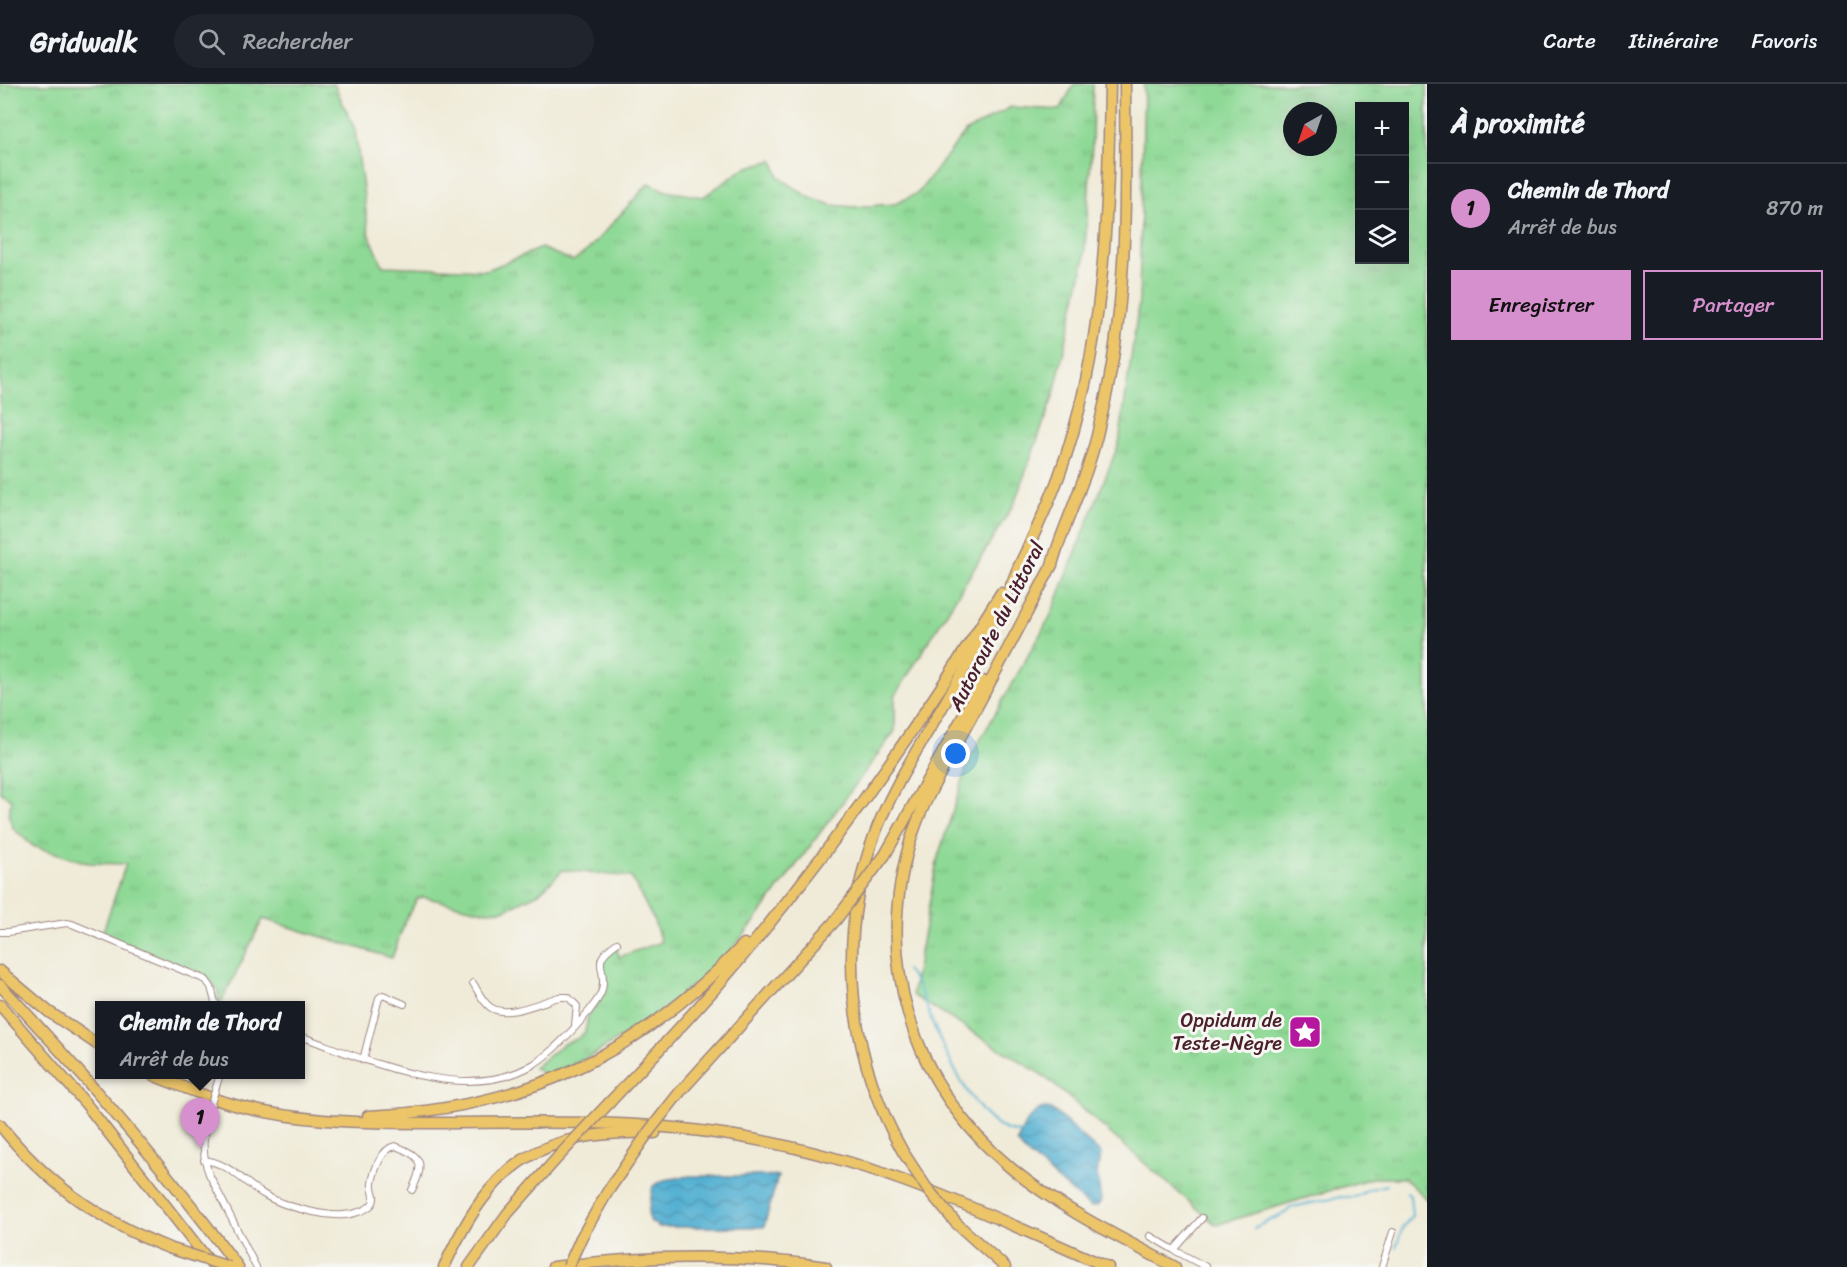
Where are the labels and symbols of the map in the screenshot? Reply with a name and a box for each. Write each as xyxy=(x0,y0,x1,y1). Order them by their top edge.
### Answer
north arrow xyxy=(1283,102,1337,156)
street label: Autoroute du Littoral xyxy=(938,534,1055,718)
your location xyxy=(941,739,970,768)
place label: Oppidum de Teste-Nègre xyxy=(1173,1003,1282,1061)
place icon: Oppidum de Teste-Nègre xyxy=(1287,1014,1323,1050)
pin: 1 xyxy=(180,1098,220,1148)

